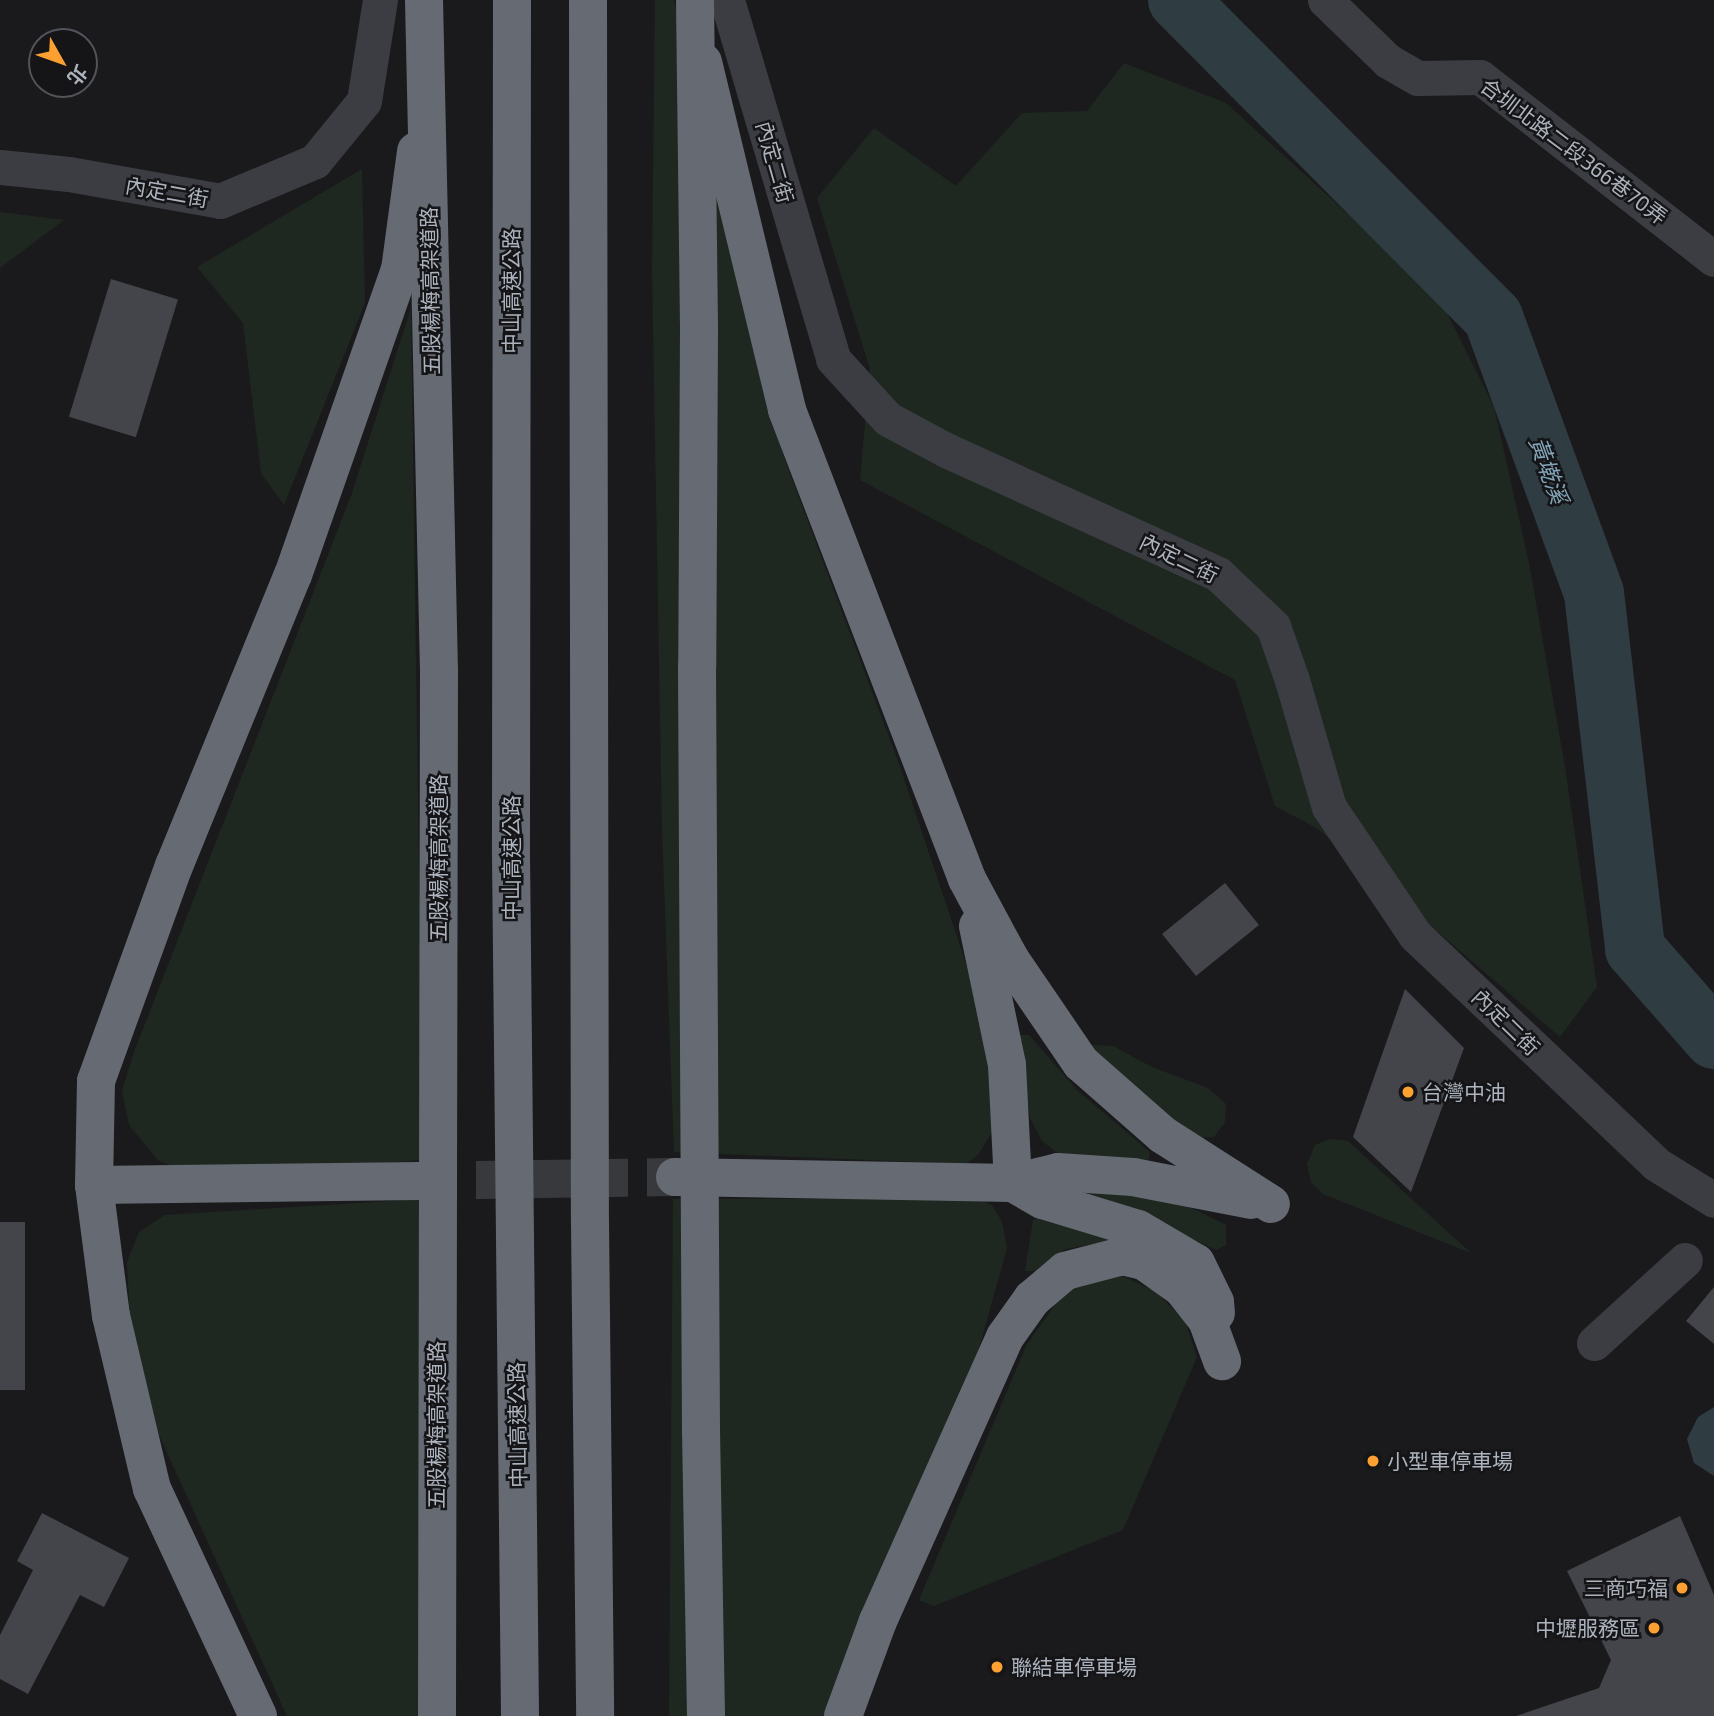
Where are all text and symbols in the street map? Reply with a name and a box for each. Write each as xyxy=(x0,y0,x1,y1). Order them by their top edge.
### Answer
north arrow xyxy=(28,28,98,98)
text: 北 xyxy=(63,61,93,90)
street label: 合圳北路二段366巷70弄 xyxy=(1476,73,1672,229)
street label: 內定二街 xyxy=(751,118,799,206)
street label: 內定二街 xyxy=(123,172,211,212)
street label: 五股楊梅高架道路 xyxy=(416,207,444,375)
street label: 中山高速公路 xyxy=(498,228,524,354)
water label: 黃墘溪 xyxy=(1524,433,1574,507)
street label: 內定二街 xyxy=(1136,528,1222,588)
street label: 五股楊梅高架道路 xyxy=(425,774,451,942)
street label: 中山高速公路 xyxy=(498,795,524,921)
street label: 內定二街 xyxy=(1467,984,1545,1060)
place label: 台灣中油 xyxy=(1422,1079,1506,1105)
marker: 台灣中油 xyxy=(1400,1084,1416,1100)
street label: 五股楊梅高架道路 xyxy=(423,1341,449,1509)
street label: 中山高速公路 xyxy=(503,1362,531,1488)
place label: 小型車停車場 xyxy=(1387,1448,1513,1474)
marker: 小型車停車場 xyxy=(1365,1453,1381,1469)
place label: 三商巧福 xyxy=(1584,1575,1668,1601)
marker: 三商巧福 xyxy=(1674,1580,1690,1596)
place label: 中壢服務區 xyxy=(1535,1615,1640,1641)
marker: 中壢服務區 xyxy=(1646,1620,1662,1636)
place label: 聯結車停車場 xyxy=(1011,1654,1137,1680)
marker: 聯結車停車場 xyxy=(989,1659,1005,1675)

